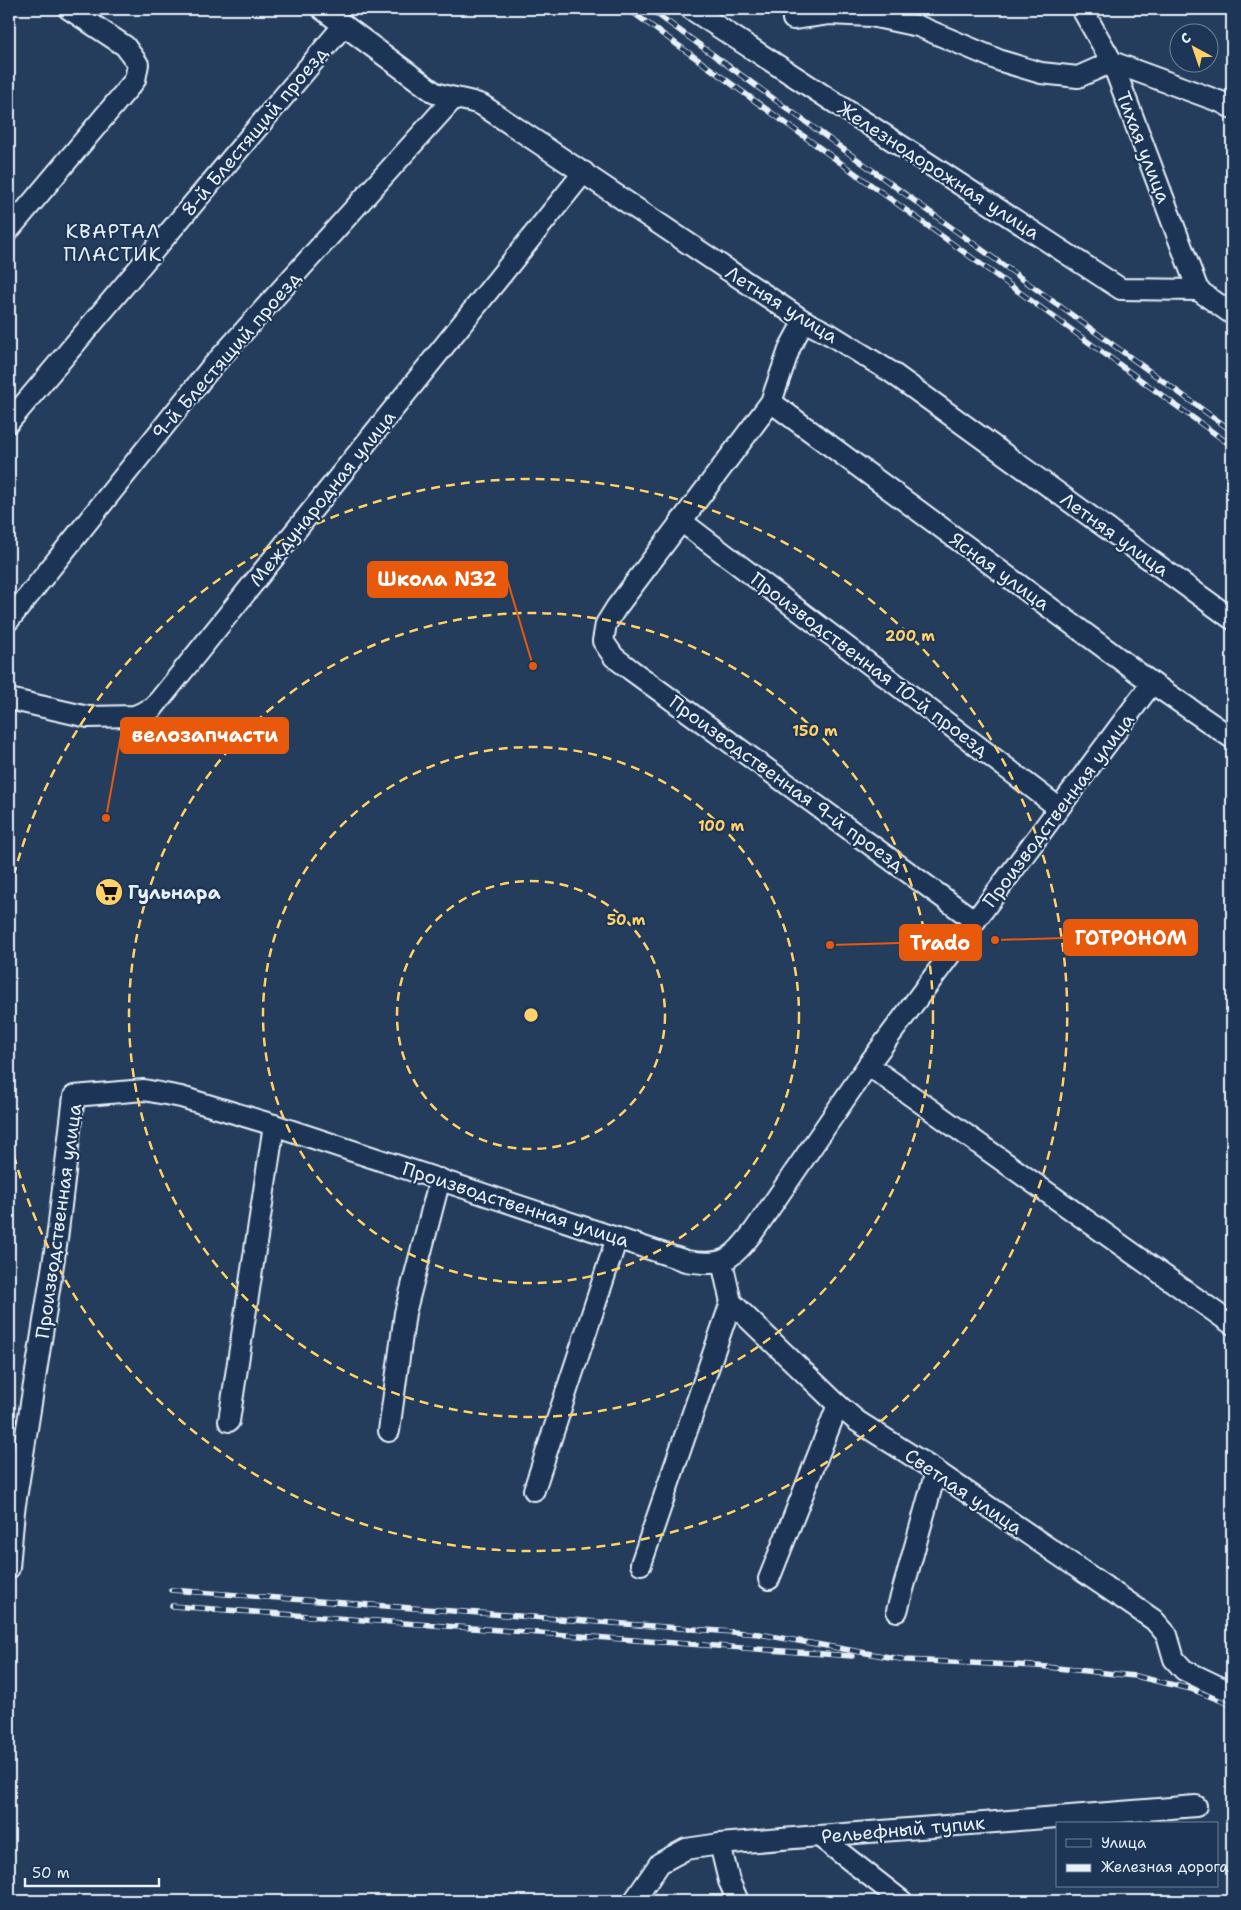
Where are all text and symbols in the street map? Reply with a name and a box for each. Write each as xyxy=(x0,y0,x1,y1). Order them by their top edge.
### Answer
north arrow xyxy=(1168,22,1218,72)
text: С xyxy=(1177,28,1195,48)
street label: 8-й Блестящий проезд xyxy=(176,41,333,222)
street label: Тихая улица xyxy=(1111,88,1176,207)
street label: Железнодорожная улица xyxy=(833,96,1045,245)
district label: КВАРТАЛ ПЛАСТИК xyxy=(64,218,162,267)
street label: Летняя улица xyxy=(721,260,843,349)
street label: 9-й Блестящий проезд xyxy=(146,266,306,445)
street label: Международная улица xyxy=(244,405,401,592)
street label: Летняя улица xyxy=(1056,487,1174,582)
street label: Ясная улица xyxy=(945,527,1055,616)
callout: Школа N32 xyxy=(368,562,507,597)
text: Школа N32 xyxy=(377,566,497,592)
street label: Производственная 10-й проезд xyxy=(746,567,994,762)
text: 200 m xyxy=(885,626,935,646)
street label: Производственная 9-й проезд xyxy=(664,690,909,877)
street label: Производственная улица xyxy=(977,708,1140,913)
callout: велозапчасти xyxy=(121,718,288,753)
text: 150 m xyxy=(792,721,838,741)
text: велозапчасти xyxy=(132,722,278,748)
text: 100 m xyxy=(698,816,744,836)
supermarket icon: Гульнара xyxy=(94,877,124,907)
place label: Гульнара xyxy=(128,880,221,905)
text: 50 m xyxy=(607,910,646,930)
callout: ГОТРОНОМ xyxy=(1064,920,1197,955)
callout: Trado xyxy=(900,925,981,960)
text: ГОТРОНОМ xyxy=(1075,925,1187,951)
text: Trado xyxy=(910,930,970,956)
centre of rings xyxy=(522,1006,540,1024)
street label: Производственная улица xyxy=(30,1102,87,1340)
street label: Производственная улица xyxy=(399,1156,633,1253)
street label: Светлая улица xyxy=(900,1443,1028,1540)
street label: Рельефный тупик xyxy=(820,1810,986,1849)
legend xyxy=(1056,1822,1218,1888)
text: Улица xyxy=(1101,1833,1147,1853)
scale bar xyxy=(25,1855,159,1887)
text: Железная дорога xyxy=(1101,1857,1229,1877)
text: 50 m xyxy=(32,1863,70,1883)

